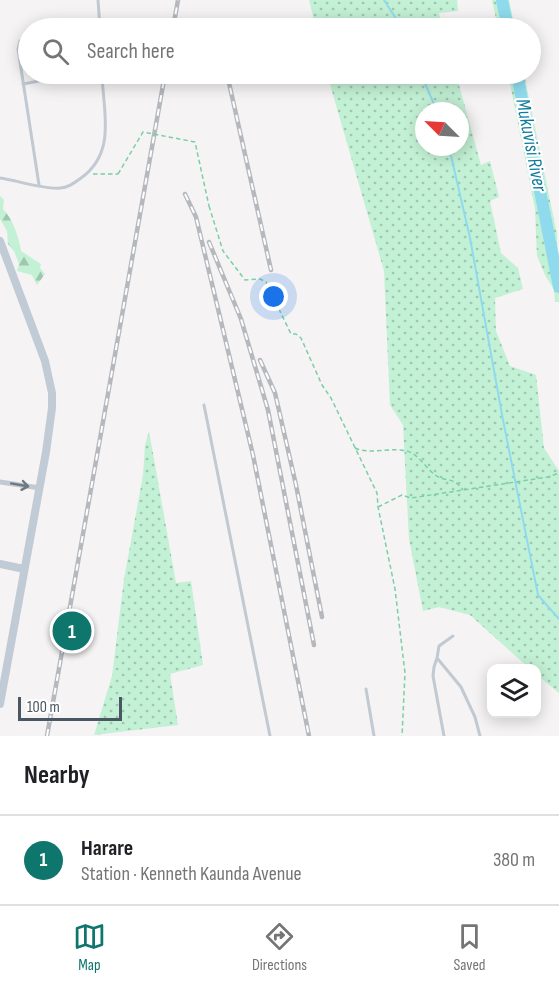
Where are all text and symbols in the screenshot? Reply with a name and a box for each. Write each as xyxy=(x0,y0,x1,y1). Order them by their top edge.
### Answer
search box xyxy=(18,18,541,84)
icon: search xyxy=(39,35,72,68)
text: Search here xyxy=(87,38,174,65)
water label: Mukuvisi River xyxy=(510,97,552,195)
north arrow xyxy=(415,102,469,156)
your location xyxy=(259,282,288,311)
one-way arrow xyxy=(10,480,29,491)
pin: 1 xyxy=(52,608,92,654)
map controls xyxy=(487,664,541,718)
button: layers xyxy=(487,664,541,718)
scale bar xyxy=(18,694,122,722)
text: 100 m xyxy=(27,698,60,717)
text: Nearby xyxy=(24,760,90,791)
text: Harare xyxy=(81,835,133,862)
text: 1 xyxy=(40,848,47,872)
text: 380 m xyxy=(493,848,535,872)
text: Station · Kenneth Kaunda Avenue xyxy=(81,862,302,886)
tab: Map xyxy=(73,920,106,975)
tab: Directions xyxy=(252,920,307,975)
tab: Saved xyxy=(453,920,486,975)

